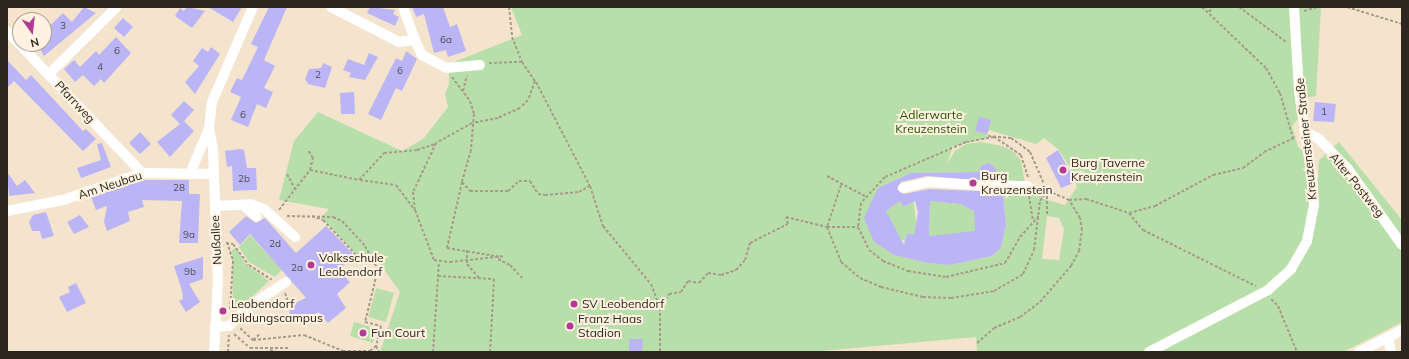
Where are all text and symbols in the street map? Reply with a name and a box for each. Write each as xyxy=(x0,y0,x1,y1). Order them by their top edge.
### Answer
north arrow xyxy=(12,12,52,52)
house number: 3 xyxy=(60,20,66,32)
house number: 6a xyxy=(440,34,452,46)
text: N xyxy=(29,35,41,50)
house number: 6 xyxy=(114,45,120,57)
house number: 4 xyxy=(97,61,103,73)
house number: 6 xyxy=(397,65,403,77)
house number: 2 xyxy=(315,69,321,81)
street label: Kreuzensteiner Straße xyxy=(1292,77,1320,201)
street label: Pfarrweg xyxy=(52,78,98,126)
house number: 1 xyxy=(1321,106,1327,118)
park label: Adlerwarte Kreuzenstein xyxy=(895,108,967,136)
house number: 6 xyxy=(240,109,246,121)
street label: Alter Postweg xyxy=(1327,150,1387,220)
place label: Burg Taverne Kreuzenstein xyxy=(1071,156,1145,184)
marker: Burg Taverne Kreuzenstein xyxy=(1058,165,1068,175)
street label: Am Neubau xyxy=(76,168,144,202)
place label: Burg Kreuzenstein xyxy=(981,169,1052,197)
house number: 2b xyxy=(238,173,250,185)
marker: Burg Kreuzenstein xyxy=(968,178,978,188)
house number: 28 xyxy=(173,182,185,194)
street label: Nußallee xyxy=(208,215,224,265)
house number: 9a xyxy=(183,229,195,241)
house number: 2d xyxy=(269,238,281,250)
place label: Volksschule Leobendorf xyxy=(319,251,384,279)
marker: Volksschule Leobendorf xyxy=(306,260,316,270)
house number: 2a xyxy=(291,262,303,274)
house number: 9b xyxy=(184,266,196,278)
place label: Leobendorf Bildungscampus xyxy=(231,297,323,325)
place label: SV Leobendorf xyxy=(582,297,664,311)
marker: SV Leobendorf xyxy=(569,299,579,309)
marker: Leobendorf Bildungscampus xyxy=(218,306,228,316)
place label: Franz Haas Stadion xyxy=(578,312,642,340)
marker: Franz Haas Stadion xyxy=(565,321,575,331)
place label: Fun Court xyxy=(371,326,425,340)
marker: Fun Court xyxy=(358,328,368,338)

